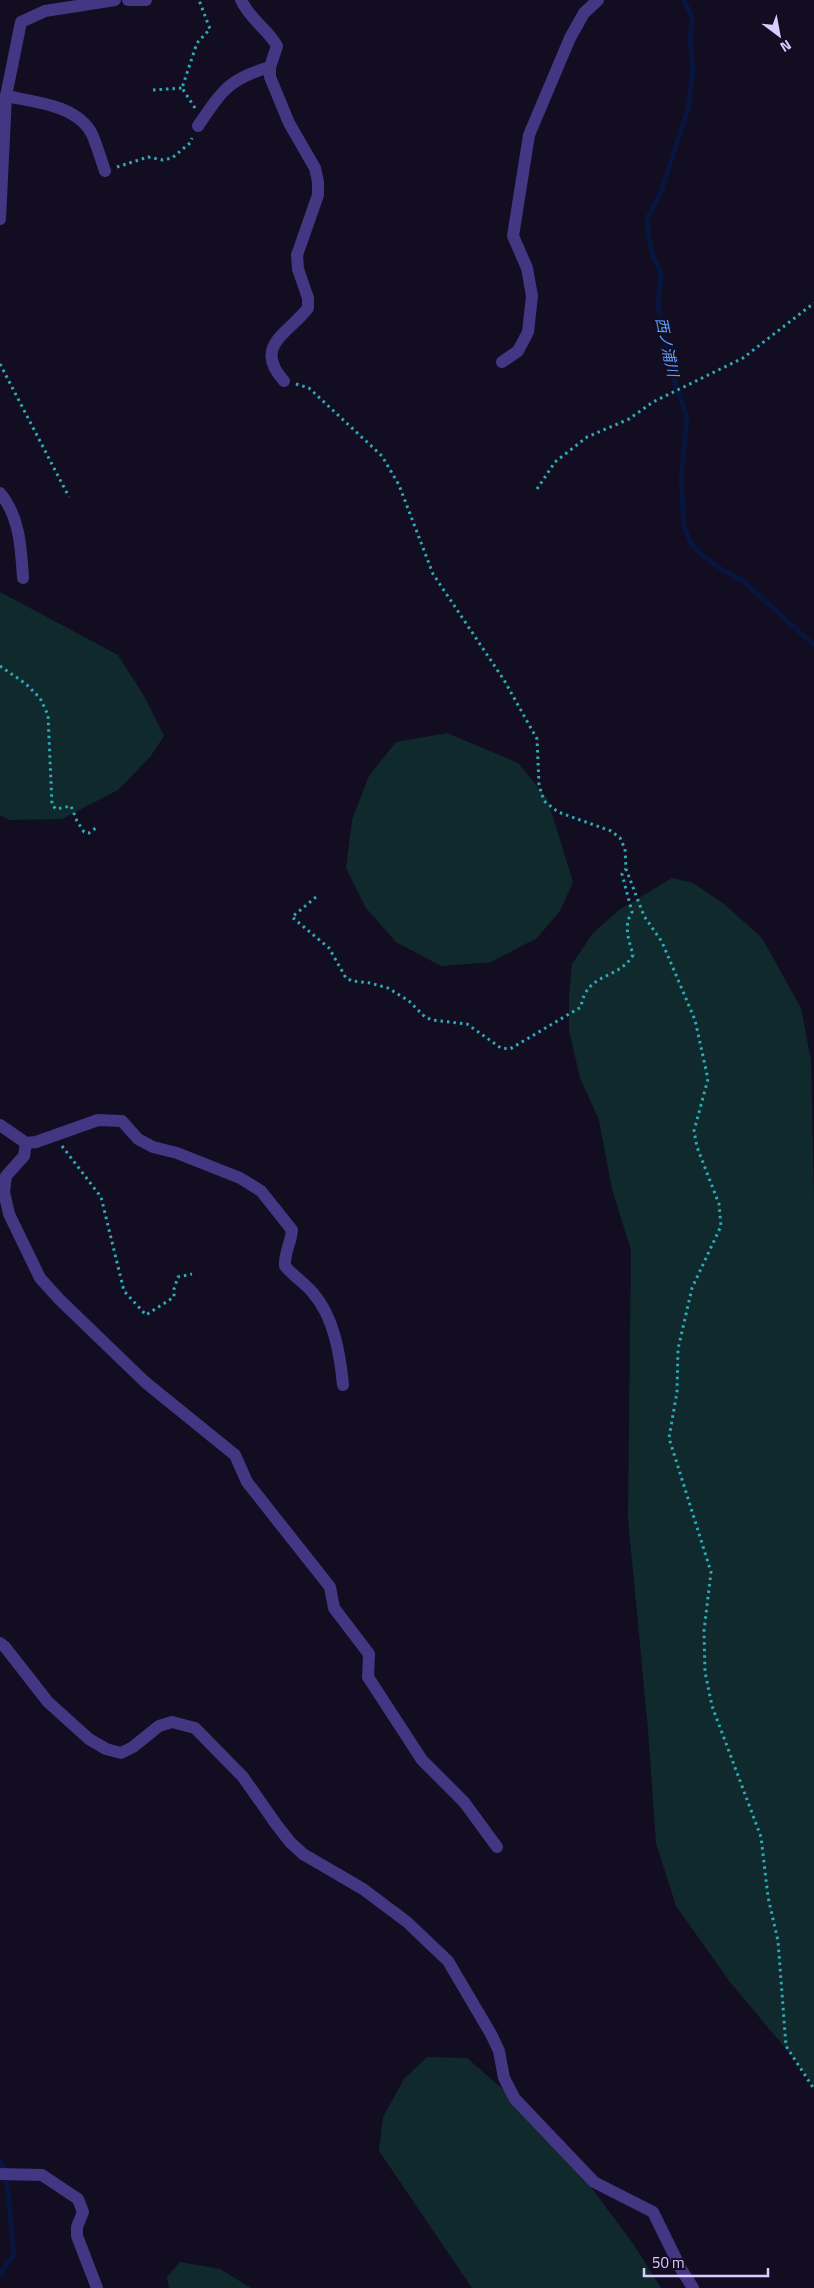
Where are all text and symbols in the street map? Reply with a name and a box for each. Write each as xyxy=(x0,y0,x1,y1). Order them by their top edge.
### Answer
north arrow xyxy=(754,10,804,60)
text: N xyxy=(776,35,796,58)
water label: 西ノ浦川 xyxy=(650,315,685,381)
scale bar xyxy=(644,2246,768,2278)
text: 50 m xyxy=(652,2251,685,2274)

